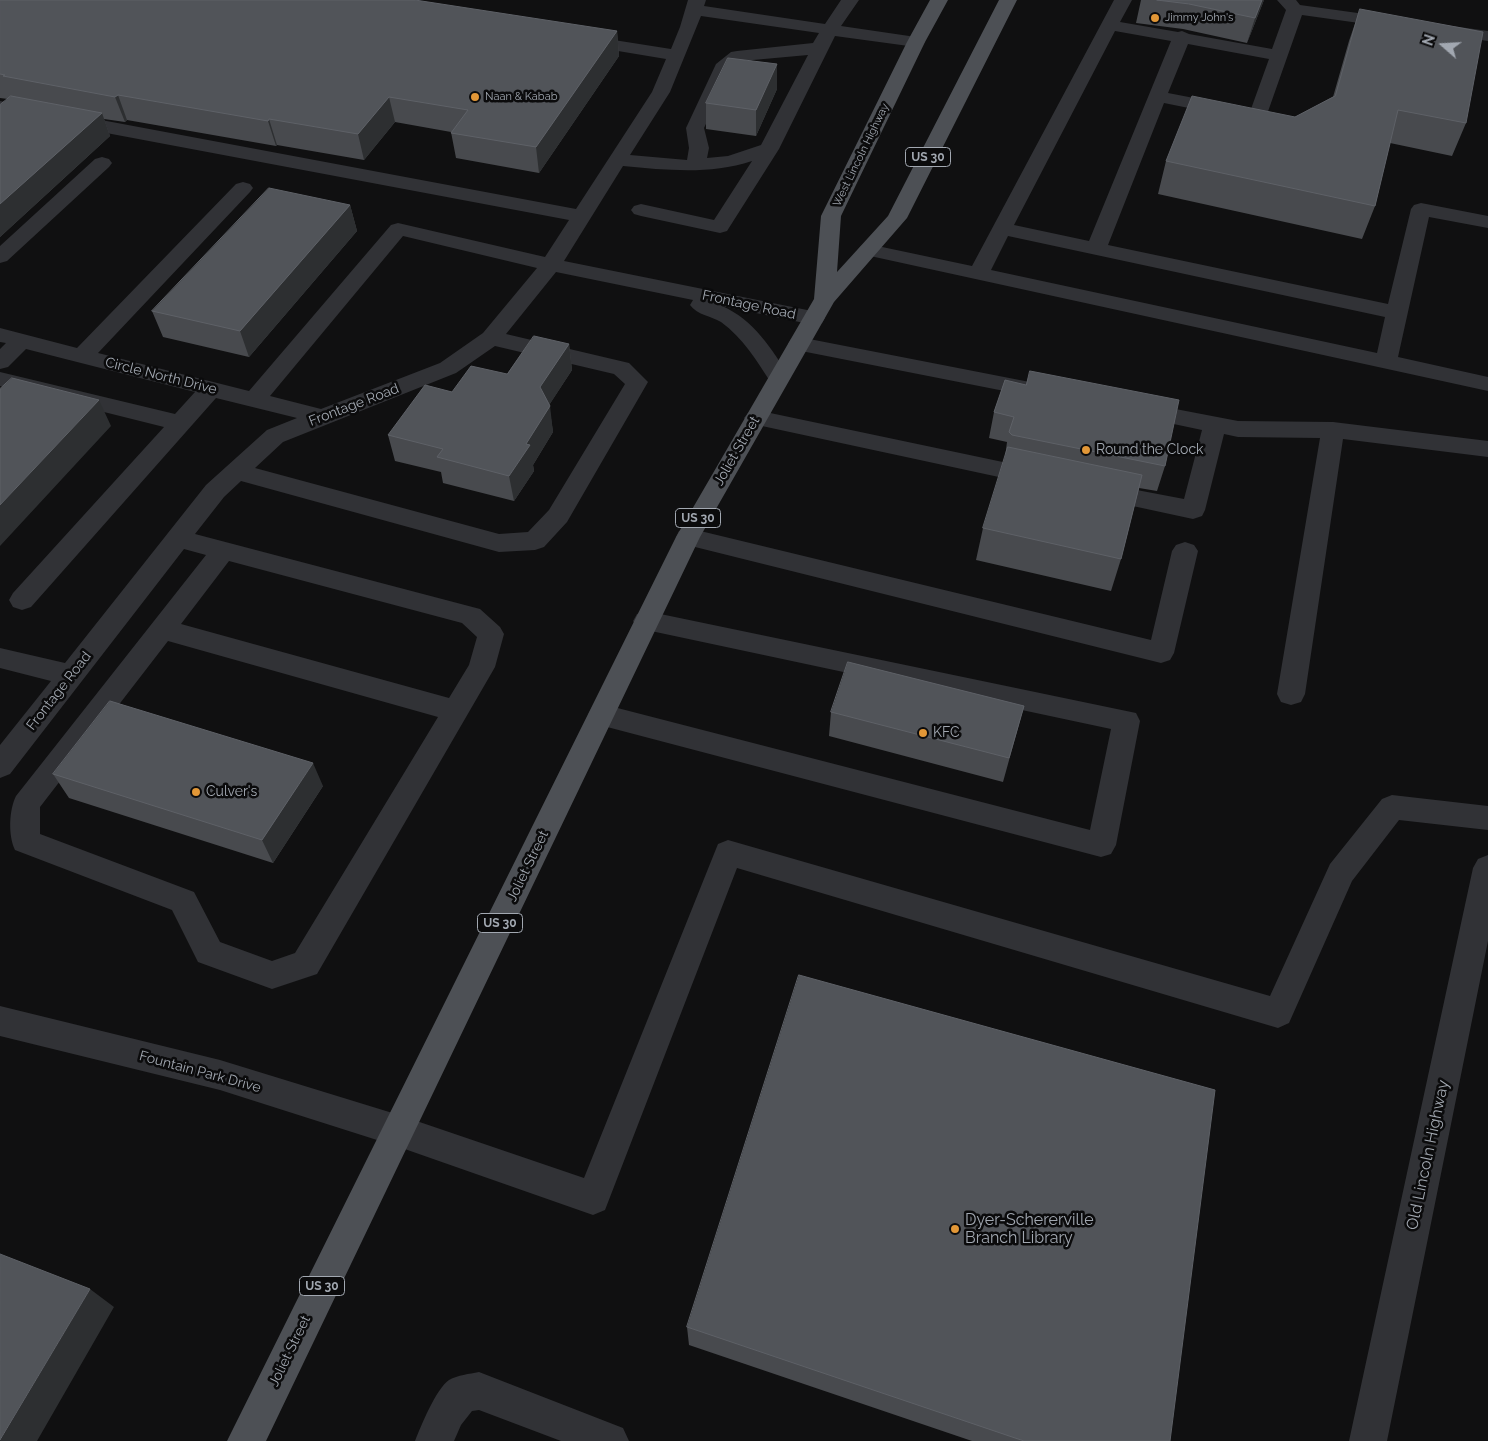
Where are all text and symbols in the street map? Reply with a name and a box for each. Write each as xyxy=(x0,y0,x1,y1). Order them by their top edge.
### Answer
place label: Jimmy John's xyxy=(1165,11,1233,25)
marker: Jimmy John's xyxy=(1149,12,1161,24)
north arrow xyxy=(1418,20,1468,70)
text: N xyxy=(1420,32,1438,48)
place label: Naan & Kabab xyxy=(485,90,557,104)
marker: Naan & Kabab xyxy=(469,91,481,103)
street label: West Lincoln Highway xyxy=(830,101,892,209)
road number: US 30 xyxy=(906,148,950,166)
street label: Frontage Road xyxy=(701,287,797,323)
street label: Circle North Drive xyxy=(103,354,219,398)
street label: Frontage Road xyxy=(307,380,401,430)
street label: Joliet Street xyxy=(710,413,764,489)
place label: Round the Clock xyxy=(1096,442,1203,458)
marker: Round the Clock xyxy=(1080,444,1092,456)
road number: US 30 xyxy=(676,508,720,528)
street label: Frontage Road xyxy=(23,648,95,734)
place label: KFC xyxy=(933,725,960,741)
marker: KFC xyxy=(917,727,929,739)
place label: Culver's xyxy=(206,784,257,800)
marker: Culver's xyxy=(190,786,202,798)
street label: Joliet Street xyxy=(504,828,552,904)
road number: US 30 xyxy=(478,914,522,932)
street label: Fountain Park Drive xyxy=(137,1048,263,1096)
street label: Old Lincoln Highway xyxy=(1403,1078,1453,1232)
place label: Dyer-Schererville Branch Library xyxy=(965,1210,1094,1248)
marker: Dyer-Schererville Branch Library xyxy=(949,1223,961,1235)
road number: US 30 xyxy=(300,1276,344,1295)
street label: Joliet Street xyxy=(266,1313,314,1389)

